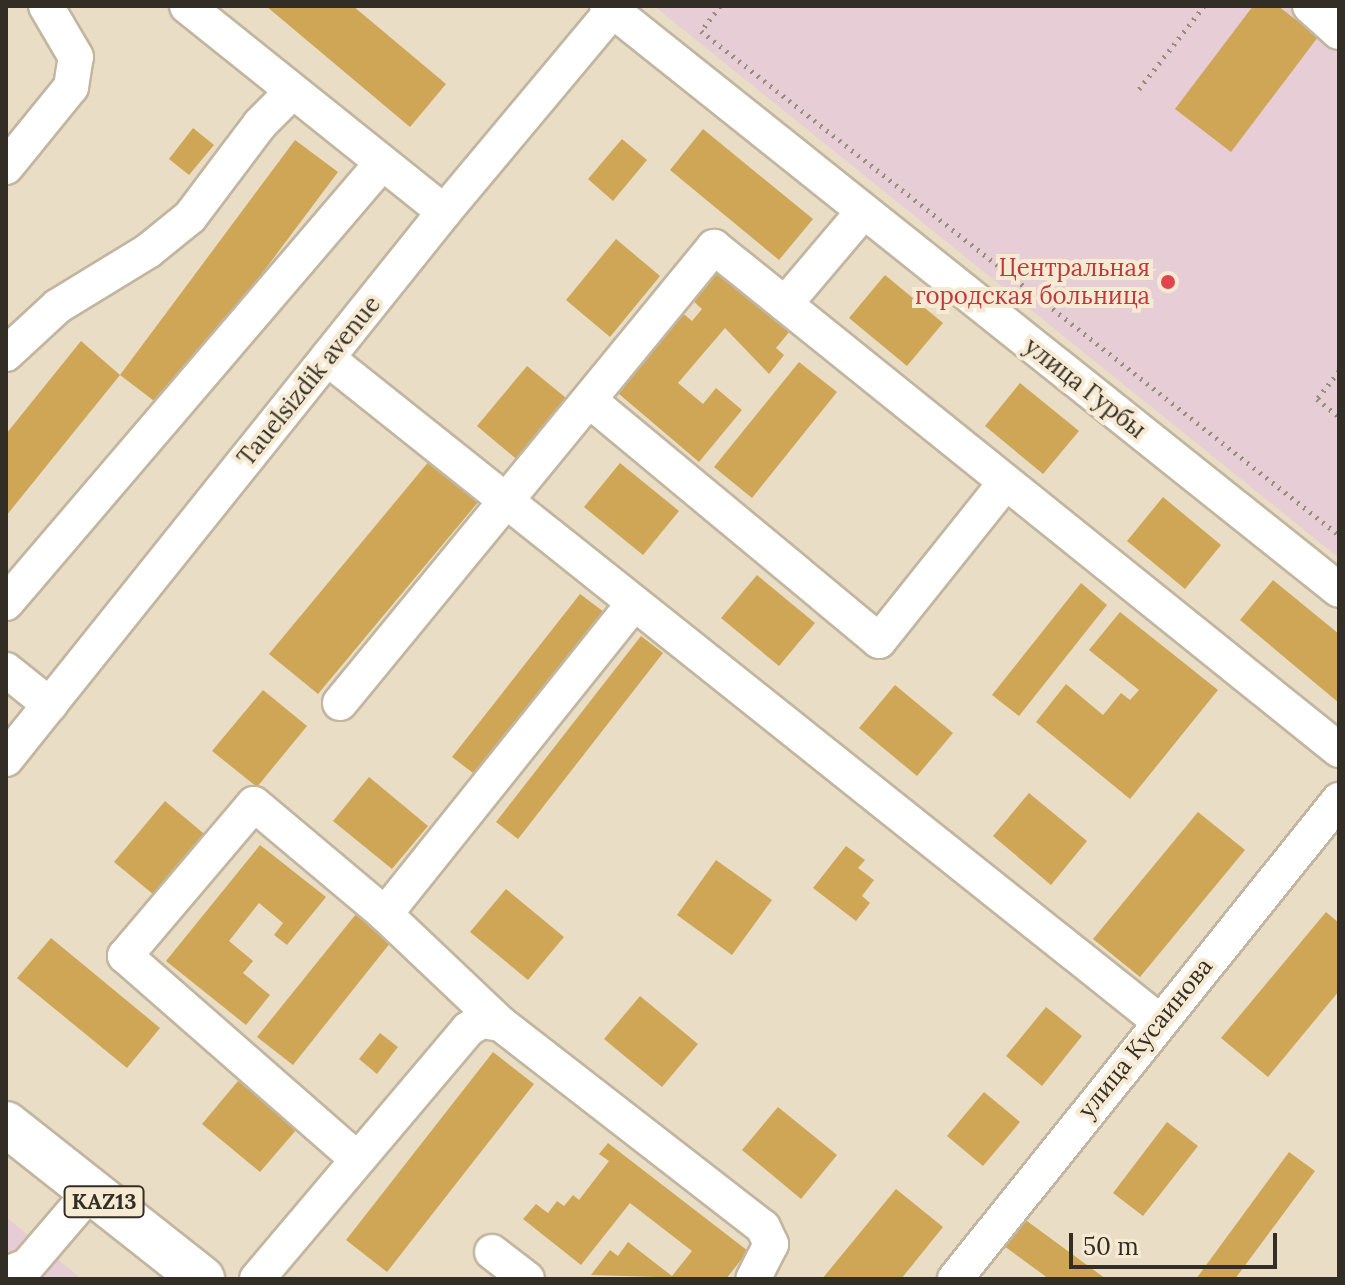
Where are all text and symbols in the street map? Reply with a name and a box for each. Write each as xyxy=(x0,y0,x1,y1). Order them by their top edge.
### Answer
place label: Центральная городская больница xyxy=(915,254,1150,310)
marker: Центральная городская больница xyxy=(1157,271,1179,293)
street label: Tauelsizdik avenue xyxy=(232,290,386,472)
street label: улица Гурбы xyxy=(1018,332,1152,444)
street label: улица Кусаинова xyxy=(1072,952,1218,1124)
road number: KAZ13 xyxy=(62,1184,146,1220)
scale bar xyxy=(1073,1217,1281,1267)
text: 50 m xyxy=(1083,1231,1139,1262)

